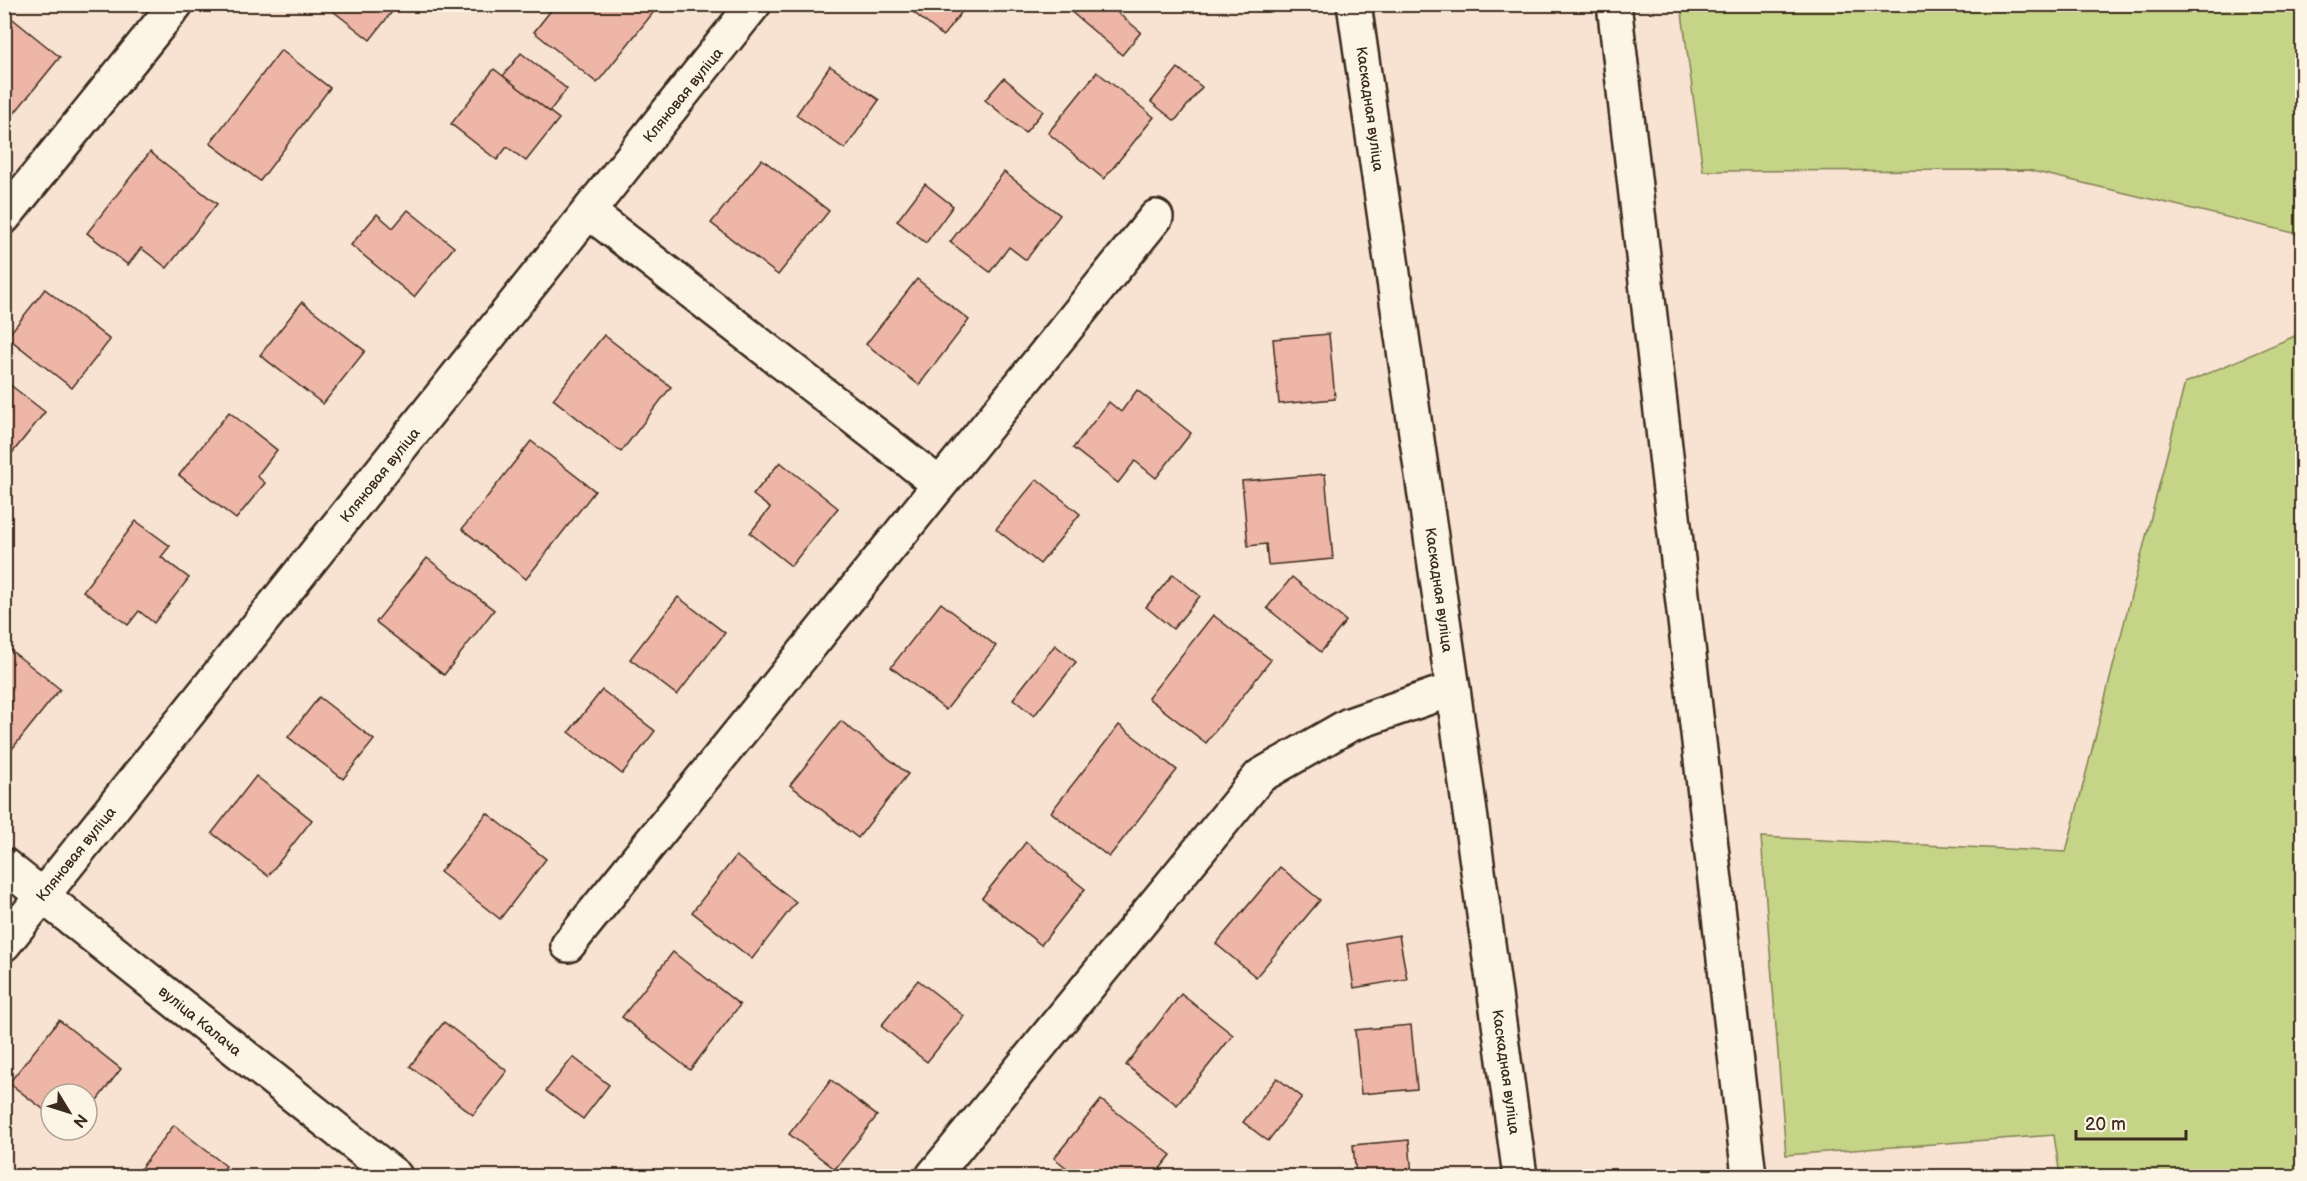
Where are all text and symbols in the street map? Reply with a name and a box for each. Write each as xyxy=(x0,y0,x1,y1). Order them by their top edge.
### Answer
street label: Кляновая вуліца xyxy=(639,44,728,147)
street label: Каскадная вуліца xyxy=(1351,45,1388,173)
street label: Кляновая вуліца xyxy=(336,424,425,527)
street label: Каскадная вуліца xyxy=(1420,526,1457,654)
street label: Кляновая вуліца xyxy=(32,803,121,906)
street label: вуліца Калача xyxy=(154,982,245,1061)
street label: Каскадная вуліца xyxy=(1487,1008,1524,1136)
north arrow xyxy=(39,1082,99,1142)
scale bar xyxy=(2076,1103,2186,1141)
text: N xyxy=(68,1110,91,1131)
text: 20 m xyxy=(2085,1114,2126,1135)

